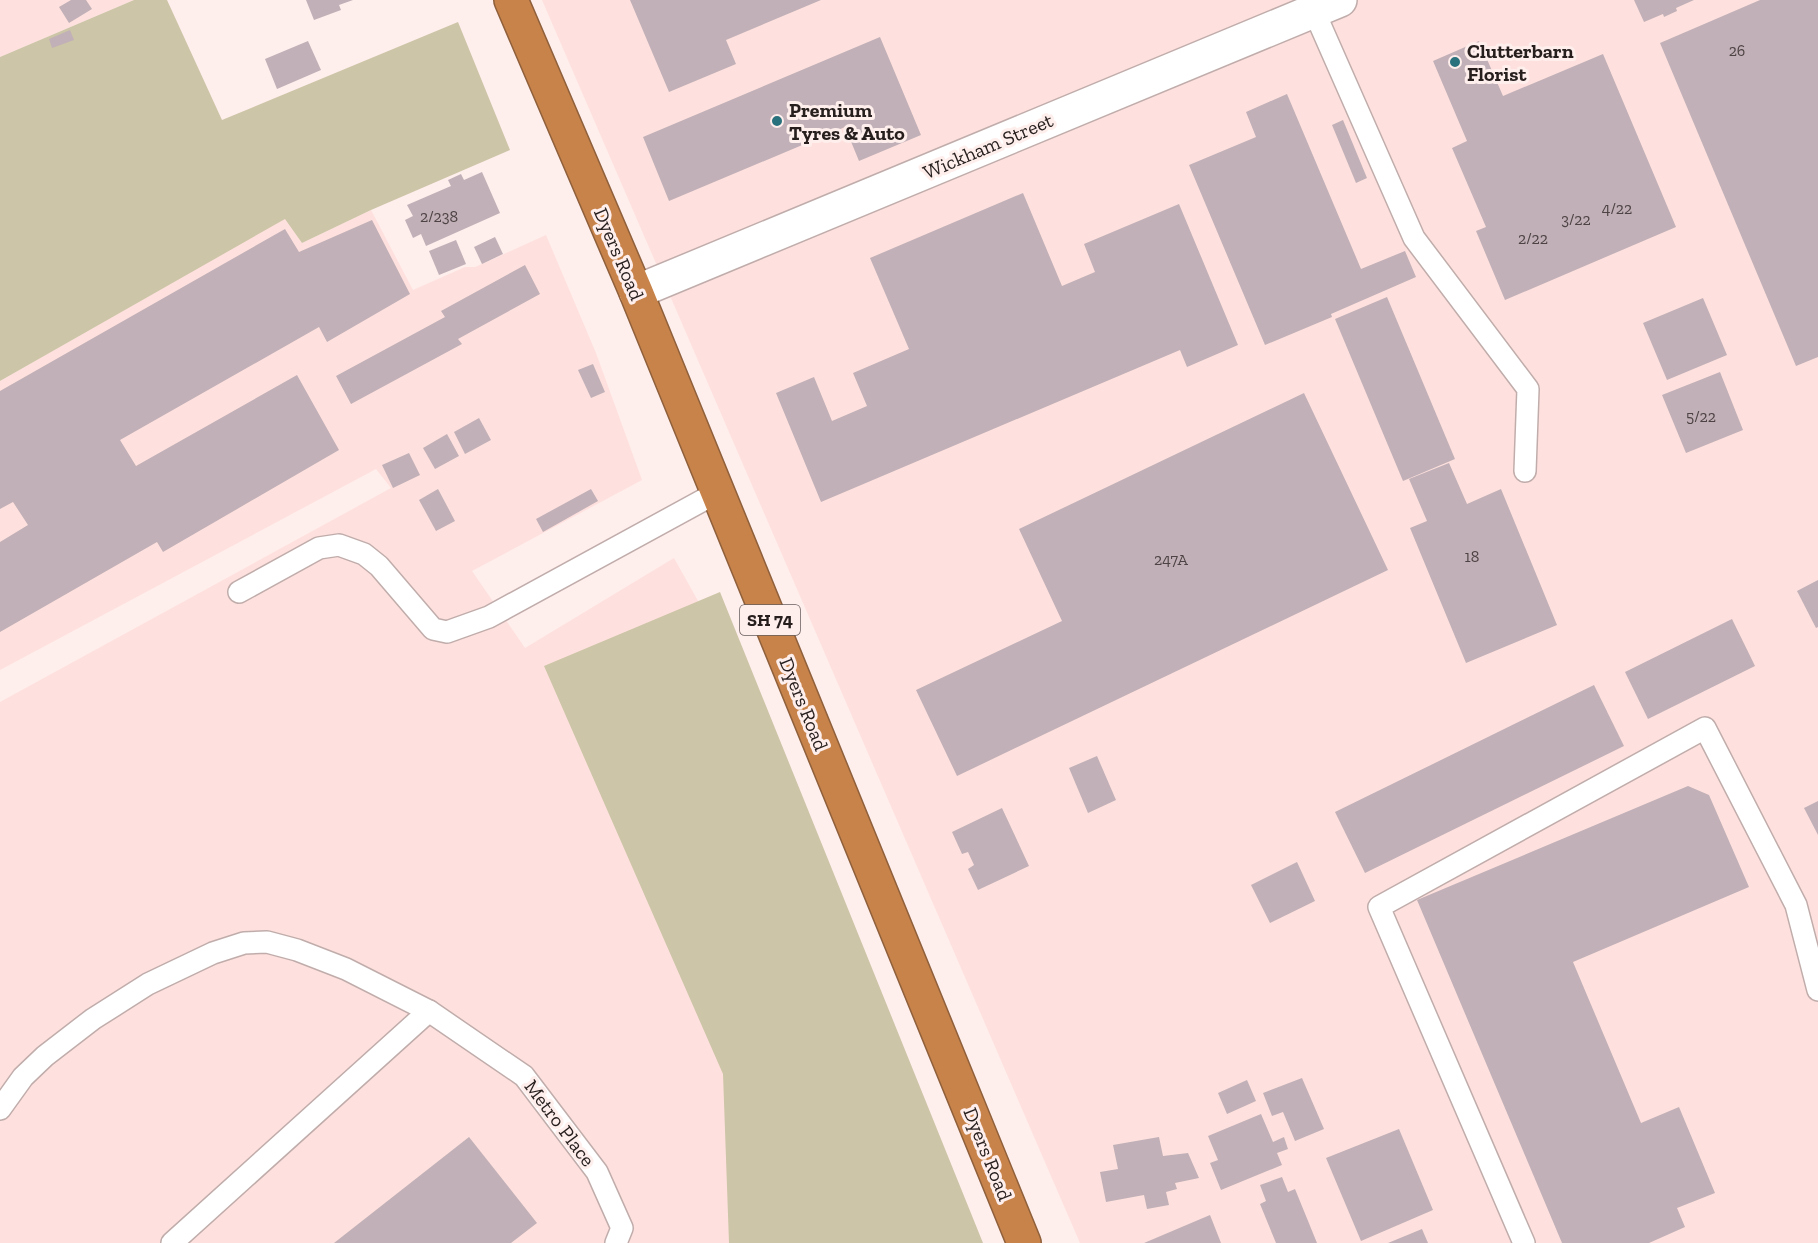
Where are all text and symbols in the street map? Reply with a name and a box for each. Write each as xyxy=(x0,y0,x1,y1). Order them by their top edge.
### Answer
place label: Clutterbarn Florist xyxy=(1467,39,1574,86)
house number: 26 xyxy=(1729,41,1745,60)
marker: Clutterbarn Florist xyxy=(1448,55,1462,69)
place label: Premium Tyres & Auto xyxy=(789,98,905,145)
street label: Wickham Street xyxy=(919,108,1057,184)
marker: Premium Tyres & Auto xyxy=(770,114,784,128)
house number: 4/22 xyxy=(1602,199,1632,218)
street label: Dyers Road xyxy=(589,204,649,304)
house number: 2/238 xyxy=(420,207,458,226)
house number: 3/22 xyxy=(1561,210,1591,229)
house number: 2/22 xyxy=(1518,229,1548,248)
house number: 5/22 xyxy=(1686,407,1716,426)
house number: 18 xyxy=(1465,547,1479,566)
house number: 247A xyxy=(1154,550,1189,569)
road number: SH 74 xyxy=(740,605,800,635)
street label: Dyers Road xyxy=(774,654,834,754)
street label: Metro Place xyxy=(520,1075,600,1171)
street label: Dyers Road xyxy=(958,1104,1018,1204)

